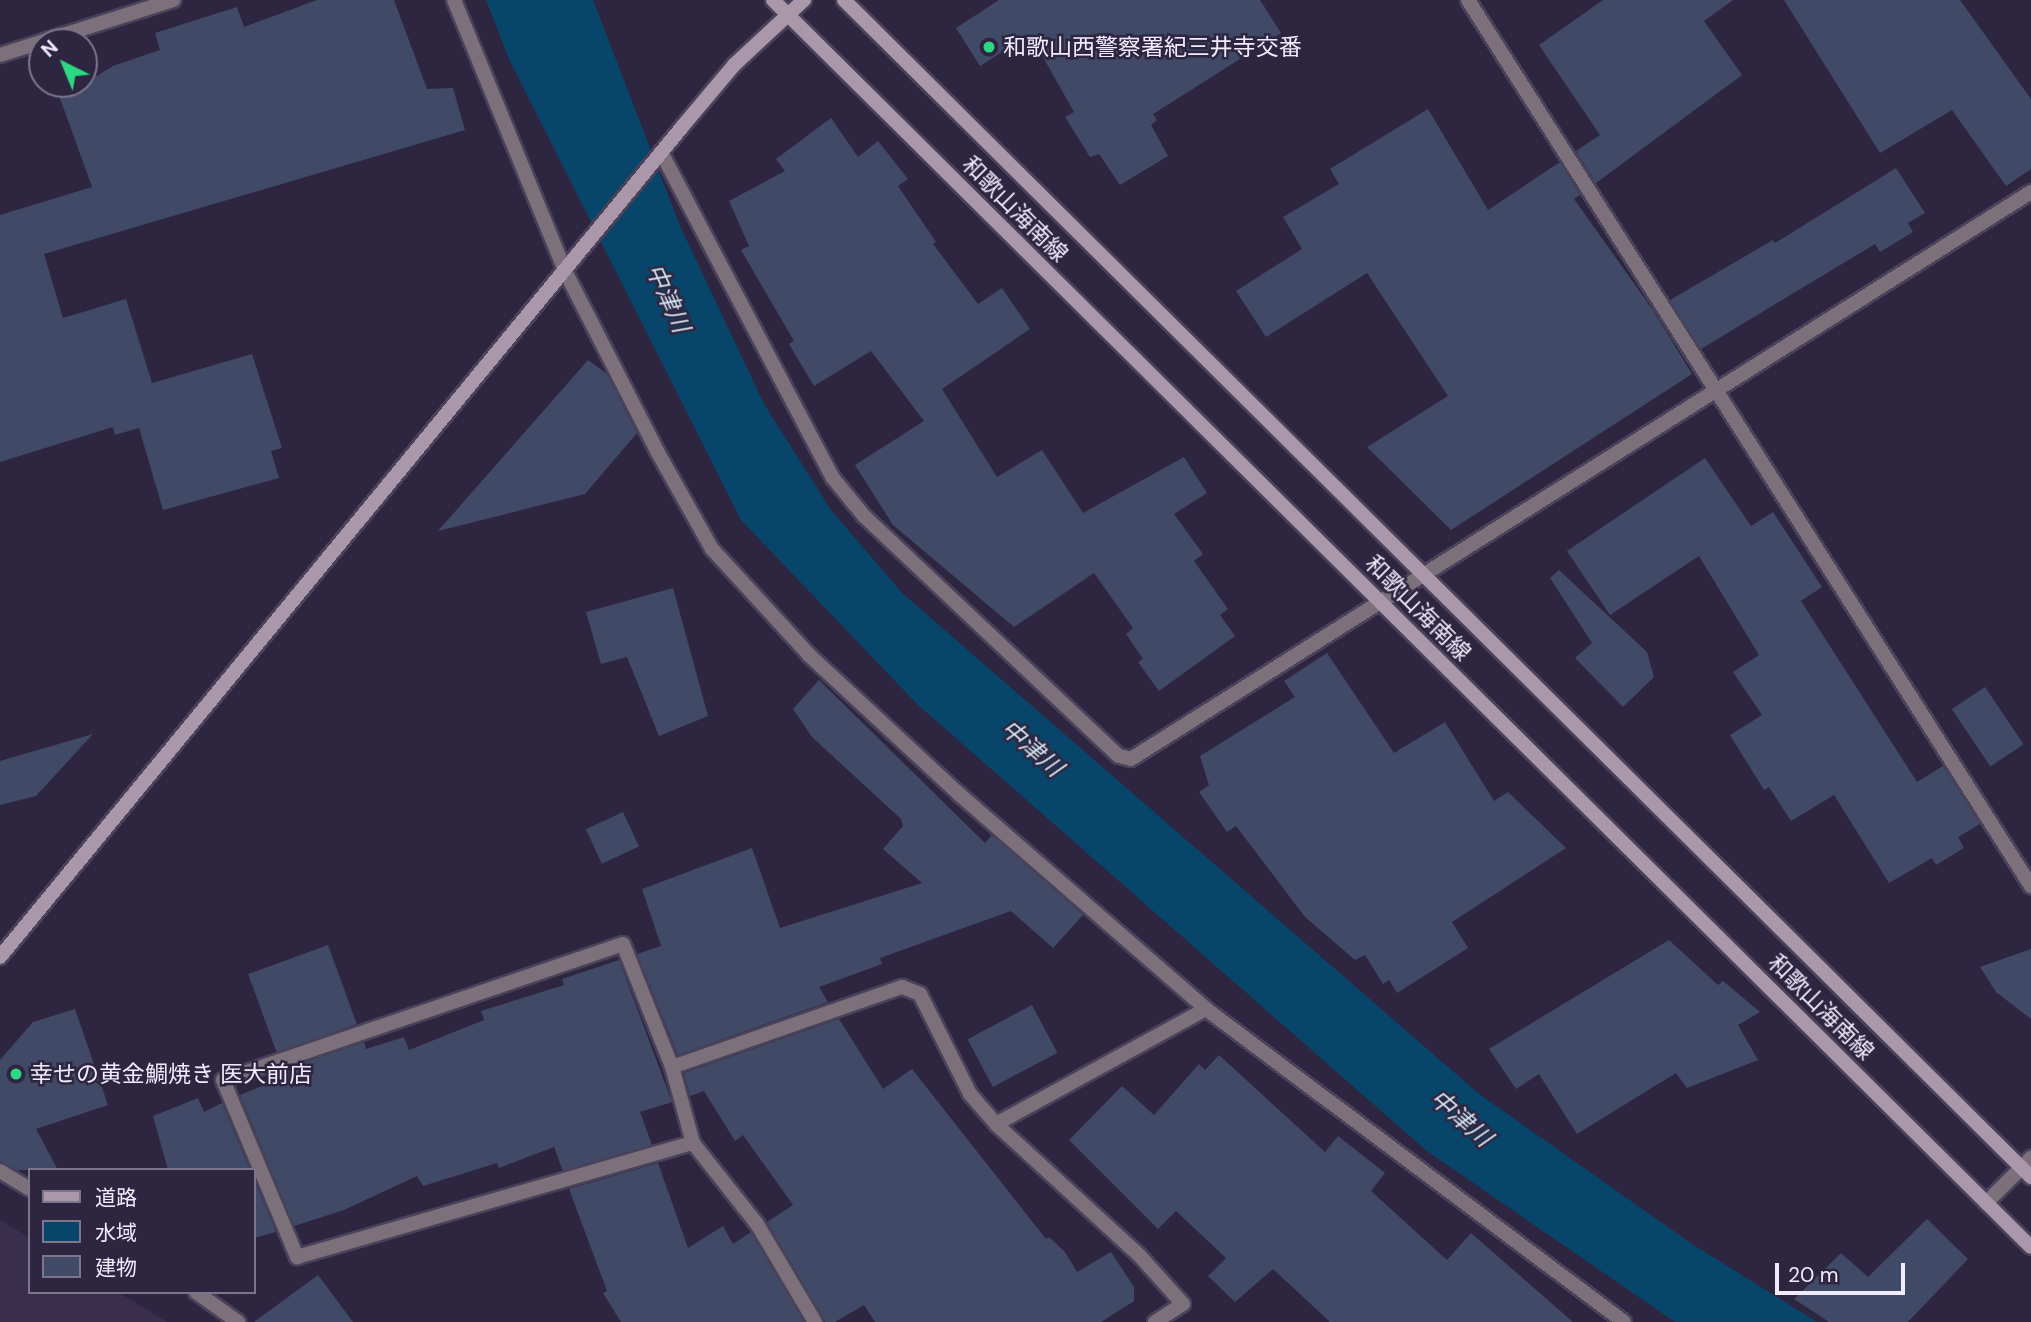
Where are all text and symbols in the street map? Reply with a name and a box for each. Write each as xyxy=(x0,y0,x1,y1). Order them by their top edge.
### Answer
north arrow xyxy=(28,28,98,98)
place label: 和歌山西警察署紀三井寺交番 xyxy=(1003,33,1302,61)
text: N xyxy=(36,35,63,63)
marker: 和歌山西警察署紀三井寺交番 xyxy=(981,39,997,55)
street label: 和歌山海南線 xyxy=(956,150,1074,268)
water label: 中津川 xyxy=(640,259,696,337)
street label: 和歌山海南線 xyxy=(1359,549,1477,667)
water label: 中津川 xyxy=(995,714,1069,782)
street label: 和歌山海南線 xyxy=(1762,948,1880,1066)
place label: 幸せの黄金鯛焼き 医大前店 xyxy=(30,1060,312,1088)
marker: 幸せの黄金鯛焼き 医大前店 xyxy=(8,1066,24,1082)
water label: 中津川 xyxy=(1424,1084,1498,1152)
legend xyxy=(28,1168,256,1294)
text: 道路 xyxy=(95,1184,137,1212)
text: 水域 xyxy=(95,1219,137,1247)
scale bar xyxy=(1779,1248,1909,1292)
text: 建物 xyxy=(95,1254,137,1282)
text: 20 m xyxy=(1788,1261,1839,1289)

